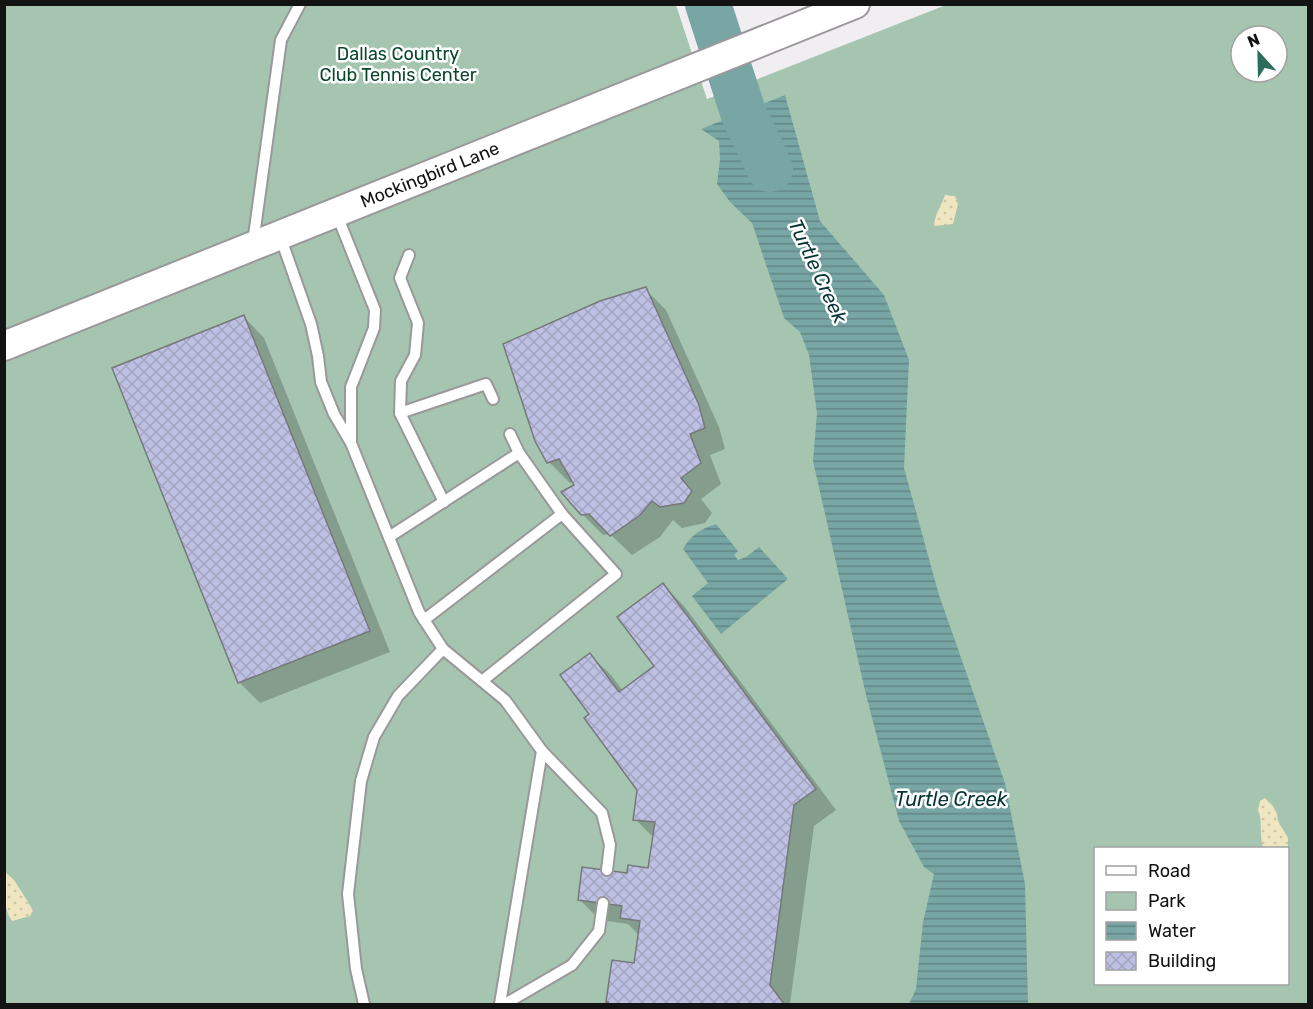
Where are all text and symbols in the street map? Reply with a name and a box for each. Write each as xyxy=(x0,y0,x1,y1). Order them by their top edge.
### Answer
north arrow xyxy=(1229,24,1289,84)
text: N xyxy=(1245,30,1262,52)
park label: Dallas Country Club Tennis Center xyxy=(319,43,477,86)
street label: Mockingbird Lane xyxy=(357,137,503,213)
water label: Turtle Creek xyxy=(783,215,853,327)
water label: Turtle Creek xyxy=(895,787,1008,811)
legend xyxy=(1094,847,1289,985)
text: Road xyxy=(1148,860,1191,882)
text: Park xyxy=(1148,890,1186,912)
text: Water xyxy=(1148,920,1196,942)
text: Building xyxy=(1148,950,1216,972)

